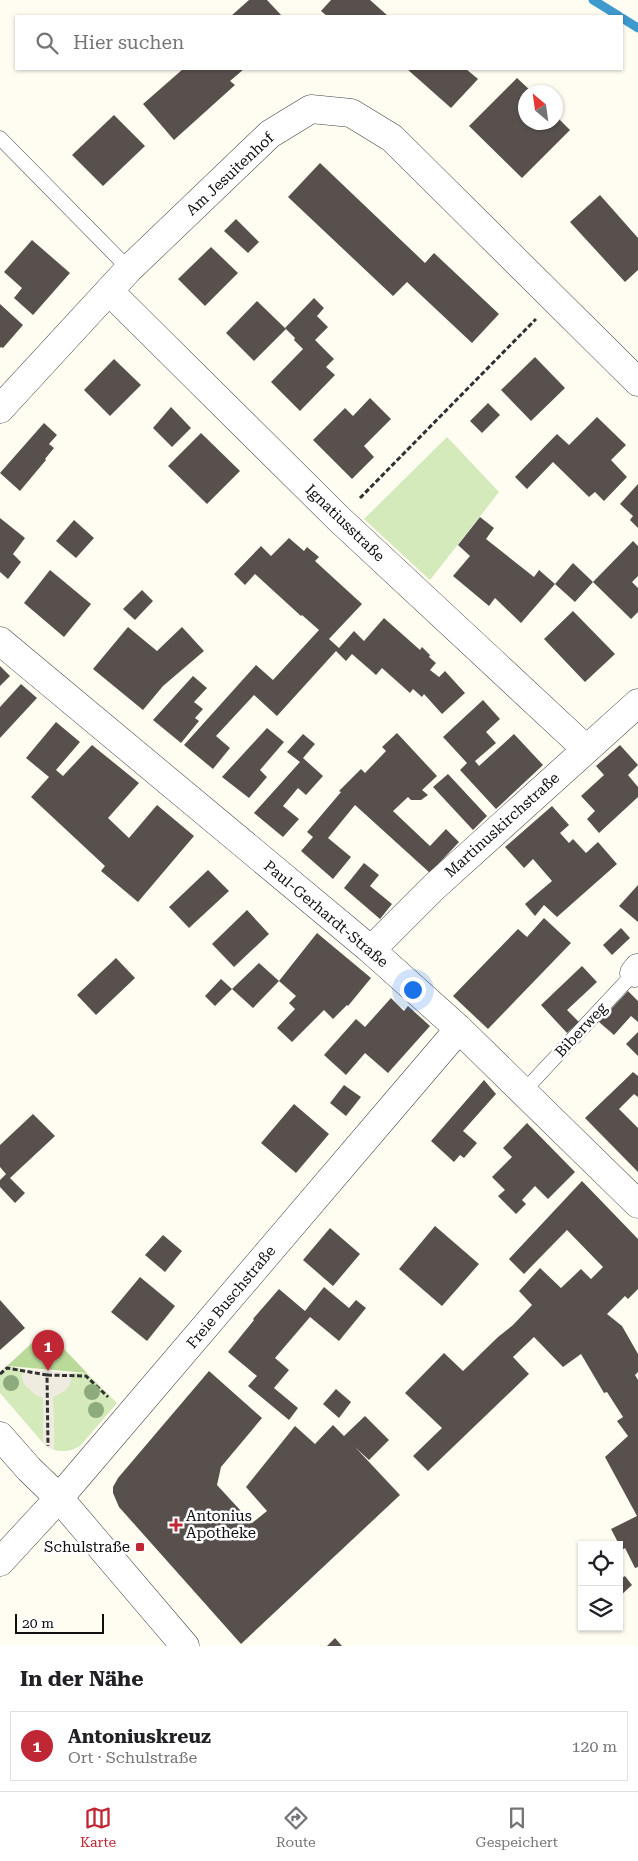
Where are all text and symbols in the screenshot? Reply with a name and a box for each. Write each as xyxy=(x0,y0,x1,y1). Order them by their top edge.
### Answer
search box xyxy=(15,15,623,70)
icon: search xyxy=(33,29,61,57)
text: Hier suchen xyxy=(73,31,184,54)
north arrow xyxy=(518,85,563,130)
street label: Am Jesuitenhof xyxy=(182,128,278,219)
street label: Ignatiusstraße xyxy=(302,481,388,565)
street label: Martinuskirchstraße xyxy=(441,769,563,881)
street label: Paul-Gerhardt-Straße xyxy=(260,857,392,971)
your location xyxy=(400,977,426,1003)
street label: Biberweg xyxy=(551,999,611,1061)
street label: Freie Buschstraße xyxy=(183,1242,279,1352)
pin: 1 xyxy=(32,1330,64,1371)
place label: Antonius Apotheke xyxy=(186,1507,256,1542)
marker: Antonius Apotheke xyxy=(170,1519,182,1531)
place label: Schulstraße xyxy=(44,1538,130,1556)
marker: Schulstraße xyxy=(134,1541,146,1553)
map controls xyxy=(578,1541,623,1631)
button: locate xyxy=(578,1541,623,1586)
button: layers xyxy=(578,1586,623,1631)
scale bar xyxy=(15,1611,104,1634)
text: 20 m xyxy=(22,1615,54,1631)
text: In der Nähe xyxy=(20,1667,143,1691)
text: Antoniuskreuz xyxy=(68,1725,211,1748)
text: 1 xyxy=(33,1737,41,1756)
text: 120 m xyxy=(571,1737,617,1756)
text: Ort · Schulstraße xyxy=(68,1748,197,1767)
tab: Karte xyxy=(80,1804,116,1850)
tab: Route xyxy=(276,1804,316,1850)
tab: Gespeichert xyxy=(476,1804,558,1850)

